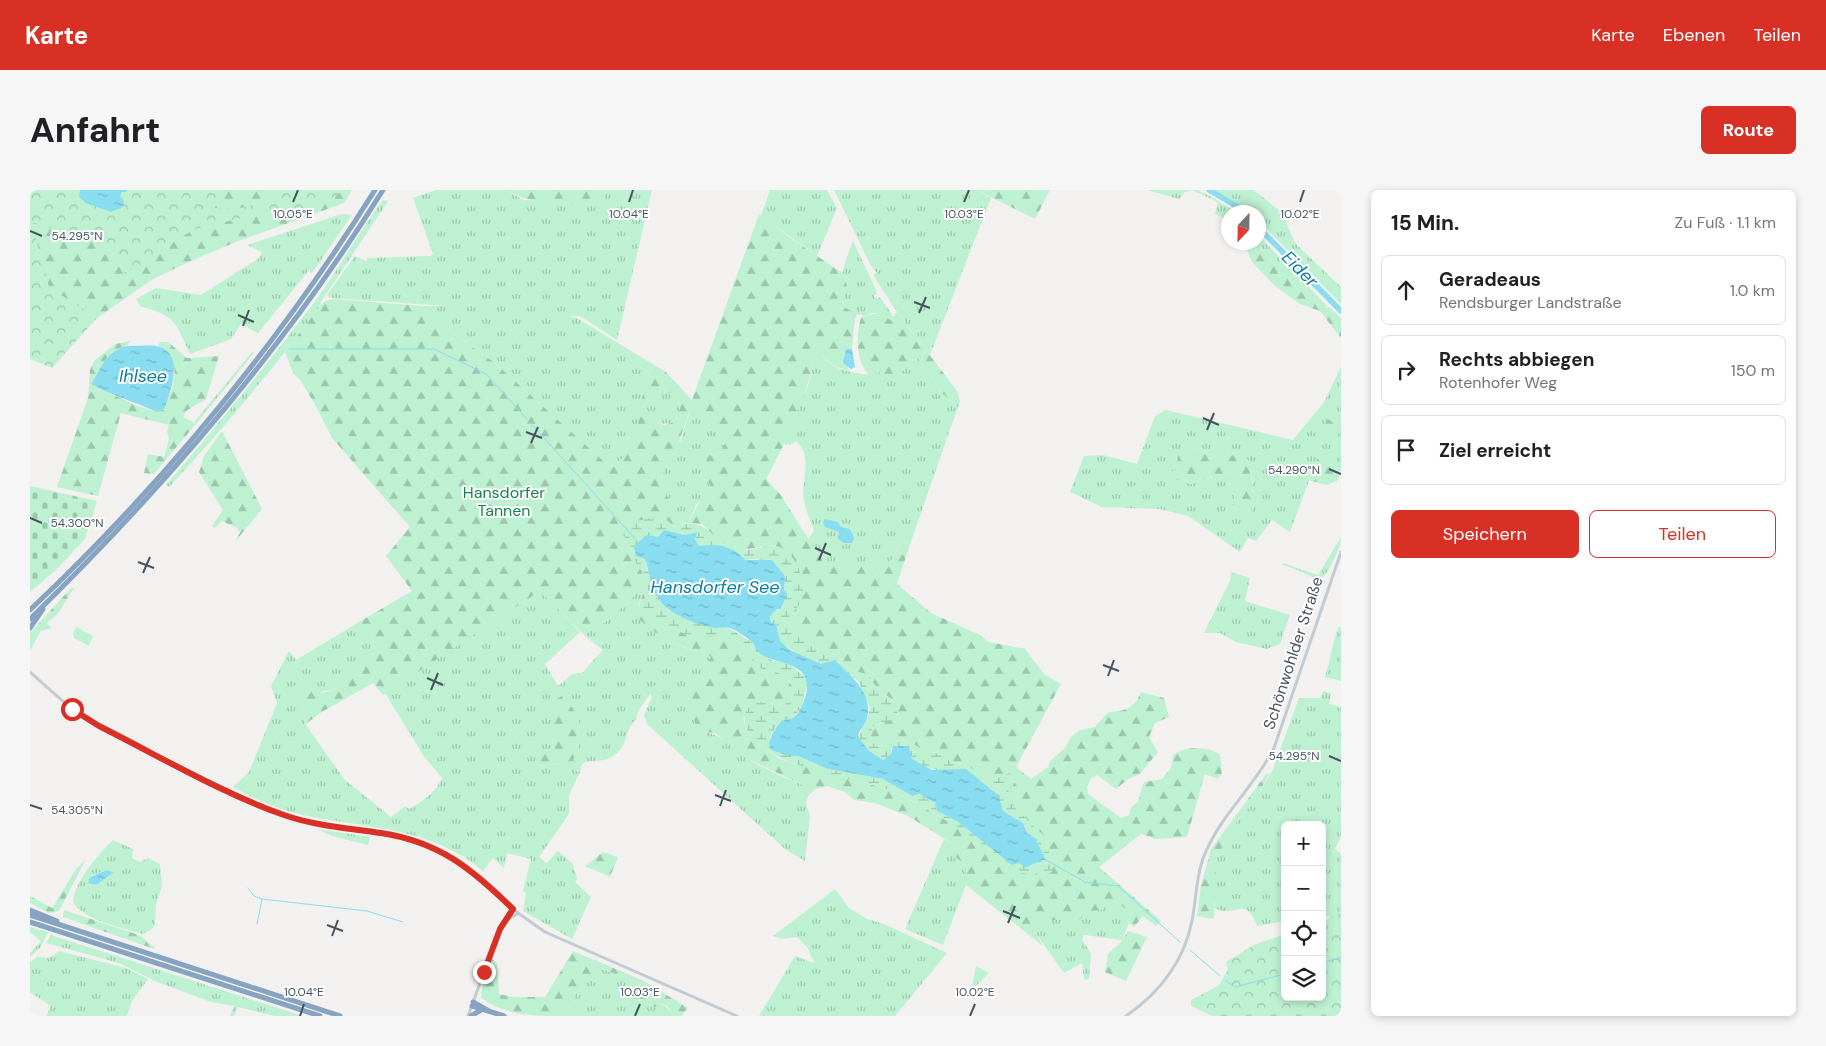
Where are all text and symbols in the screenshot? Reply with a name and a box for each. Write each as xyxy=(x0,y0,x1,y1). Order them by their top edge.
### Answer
text: Karte xyxy=(25,20,88,51)
text: Karte xyxy=(1591,23,1635,47)
text: Ebenen xyxy=(1663,23,1725,47)
text: Teilen xyxy=(1753,23,1801,47)
button: Route xyxy=(1701,106,1796,154)
text: Anfahrt xyxy=(30,107,160,153)
north arrow xyxy=(1221,205,1266,250)
text: 10.05°E xyxy=(273,206,313,222)
text: 10.04°E xyxy=(609,206,649,222)
text: 10.03°E xyxy=(944,206,984,222)
text: 10.02°E xyxy=(1280,206,1320,222)
text: 15 Min. xyxy=(1391,209,1459,237)
text: Zu Fuß · 1.1 km xyxy=(1675,212,1776,233)
text: 54.295°N xyxy=(51,228,103,244)
water label: Eider xyxy=(1277,246,1324,293)
text: Geradeaus xyxy=(1439,267,1541,292)
icon: ahead xyxy=(1392,276,1420,304)
text: 1.0 km xyxy=(1730,280,1775,301)
text: Rendsburger Landstraße xyxy=(1439,292,1622,313)
text: Rechts abbiegen xyxy=(1439,347,1594,372)
icon: right xyxy=(1392,356,1420,384)
text: 150 m xyxy=(1731,360,1775,381)
water label: Ihlsee xyxy=(119,364,167,388)
text: Rotenhofer Weg xyxy=(1439,372,1557,393)
icon: arrive xyxy=(1392,436,1420,464)
text: Ziel erreicht xyxy=(1439,438,1551,463)
text: 54.290°N xyxy=(1268,462,1320,478)
park label: Hansdorfer Tannen xyxy=(463,482,545,521)
button: Speichern xyxy=(1391,510,1579,558)
button: Teilen xyxy=(1589,510,1776,558)
text: 54.300°N xyxy=(51,515,103,531)
street label: Schönwohlder Straße xyxy=(1258,574,1328,732)
water label: Hansdorfer See xyxy=(650,575,780,599)
route start xyxy=(61,698,84,721)
text: 54.295°N xyxy=(1268,748,1320,764)
text: 54.305°N xyxy=(51,802,103,818)
map controls xyxy=(1281,821,1326,1001)
button: + xyxy=(1281,821,1326,866)
button: − xyxy=(1281,866,1326,911)
button: locate xyxy=(1281,911,1326,956)
button: layers xyxy=(1281,956,1326,1001)
route end xyxy=(473,961,496,984)
text: 10.04°E xyxy=(284,984,324,1000)
text: 10.03°E xyxy=(620,984,660,1000)
text: 10.02°E xyxy=(955,984,995,1000)

